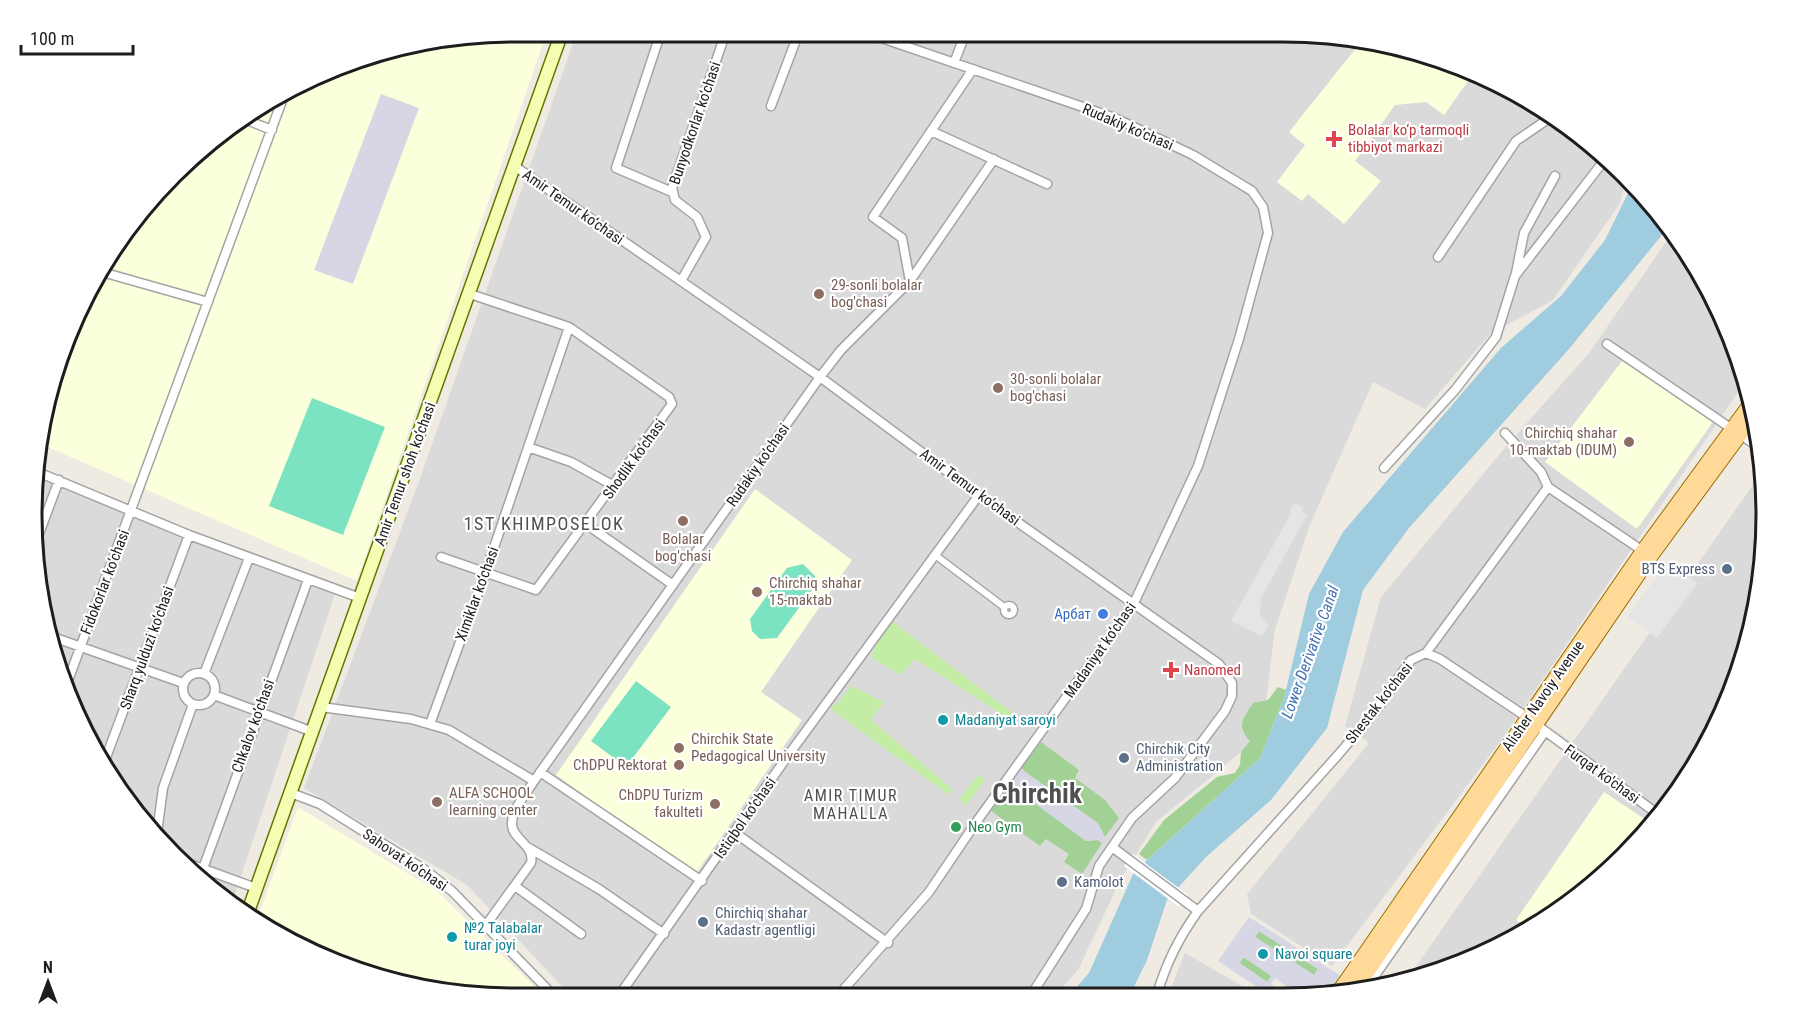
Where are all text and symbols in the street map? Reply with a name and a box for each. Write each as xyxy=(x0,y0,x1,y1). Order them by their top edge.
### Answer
scale bar xyxy=(21,18,134,56)
text: 100 m xyxy=(30,28,74,49)
street label: Bunyodkorlar ko‘chasi xyxy=(666,59,724,187)
street label: Rudakiy ko‘chasi xyxy=(1080,100,1176,154)
place label: Bolalar ko‘p tarmoqli tibbiyot markazi xyxy=(1348,121,1469,156)
marker: Bolalar ko‘p tarmoqli tibbiyot markazi xyxy=(1325,130,1343,148)
street label: Amir Temur ko‘chasi xyxy=(519,165,627,249)
place label: 29-sonli bolalar bog'chasi xyxy=(831,276,923,311)
marker: 29-sonli bolalar bog'chasi xyxy=(812,287,826,301)
place label: 30-sonli bolalar bog'chasi xyxy=(1010,370,1102,405)
marker: 30-sonli bolalar bog'chasi xyxy=(991,381,1005,395)
street label: Amir Temur shoh ko‘chasi xyxy=(371,400,439,548)
street label: Shodlik ko‘chasi xyxy=(599,415,669,503)
street label: Rudakiy ko‘chasi xyxy=(723,420,793,510)
place label: Chirchiq shahar 10-maktab (IDUM) xyxy=(1509,424,1617,459)
marker: Chirchiq shahar 10-maktab (IDUM) xyxy=(1622,435,1636,449)
street label: Amir Temur ko‘chasi xyxy=(916,445,1024,529)
district label: 1ST KHIMPOSELOK xyxy=(464,513,624,534)
marker: Bolalar bog'chasi xyxy=(676,514,690,528)
street label: Fidokorlar ko‘chasi xyxy=(77,527,133,637)
place label: Bolalar bog'chasi xyxy=(655,530,711,565)
street label: Ximiklar ko‘chasi xyxy=(452,544,502,644)
place label: BTS Express xyxy=(1642,560,1715,578)
marker: BTS Express xyxy=(1720,562,1734,576)
place label: Chirchiq shahar 15-maktab xyxy=(769,574,862,609)
water label: Lower Derivative Canal xyxy=(1277,583,1343,721)
street label: Sharq yulduzi ko‘chasi xyxy=(116,584,178,712)
marker: Chirchiq shahar 15-maktab xyxy=(750,585,764,599)
street label: Madaniyat ko‘chasi xyxy=(1060,599,1140,701)
place label: Арбат xyxy=(1054,605,1091,623)
marker: Арбат xyxy=(1096,607,1110,621)
street label: Alisher Navoiy Avenue xyxy=(1498,637,1588,755)
street label: Shestak ko'chasi xyxy=(1342,659,1416,747)
marker: Nanomed xyxy=(1162,661,1180,679)
place label: Nanomed xyxy=(1184,661,1241,679)
street label: Chkalov ko‘chasi xyxy=(228,677,278,775)
place label: Madaniyat saroyi xyxy=(955,711,1056,729)
marker: Madaniyat saroyi xyxy=(936,713,950,727)
place label: Chirchik State Pedagogical University xyxy=(691,730,826,765)
place label: Chirchik City Administration xyxy=(1136,740,1223,775)
marker: Chirchik State Pedagogical University xyxy=(672,741,686,755)
street label: Furqat ko'chasi xyxy=(1561,741,1643,807)
marker: Chirchik City Administration xyxy=(1117,751,1131,765)
place label: ChDPU Rektorat xyxy=(573,756,667,774)
marker: ChDPU Rektorat xyxy=(672,758,686,772)
street label: Istiqbol ko‘chasi xyxy=(710,774,780,862)
district label: Chirchik xyxy=(992,778,1082,810)
place label: ALFA SCHOOL learning center xyxy=(449,784,538,819)
place label: ChDPU Turizm fakulteti xyxy=(619,786,703,821)
district label: AMIR TIMUR MAHALLA xyxy=(804,786,898,823)
marker: ALFA SCHOOL learning center xyxy=(430,795,444,809)
marker: ChDPU Turizm fakulteti xyxy=(708,797,722,811)
place label: Neo Gym xyxy=(968,818,1022,836)
marker: Neo Gym xyxy=(949,820,963,834)
street label: Sahovat ko‘chasi xyxy=(359,825,451,895)
place label: Kamolot xyxy=(1074,873,1124,891)
marker: Kamolot xyxy=(1055,875,1069,889)
place label: Chirchiq shahar Kadastr agentligi xyxy=(715,904,815,939)
marker: Chirchiq shahar Kadastr agentligi xyxy=(696,915,710,929)
place label: №2 Talabalar turar joyi xyxy=(464,919,543,954)
marker: №2 Talabalar turar joyi xyxy=(445,930,459,944)
place label: Navoi square xyxy=(1275,945,1352,963)
marker: Navoi square xyxy=(1256,947,1270,961)
north arrow xyxy=(18,952,78,1012)
text: N xyxy=(43,958,53,977)

